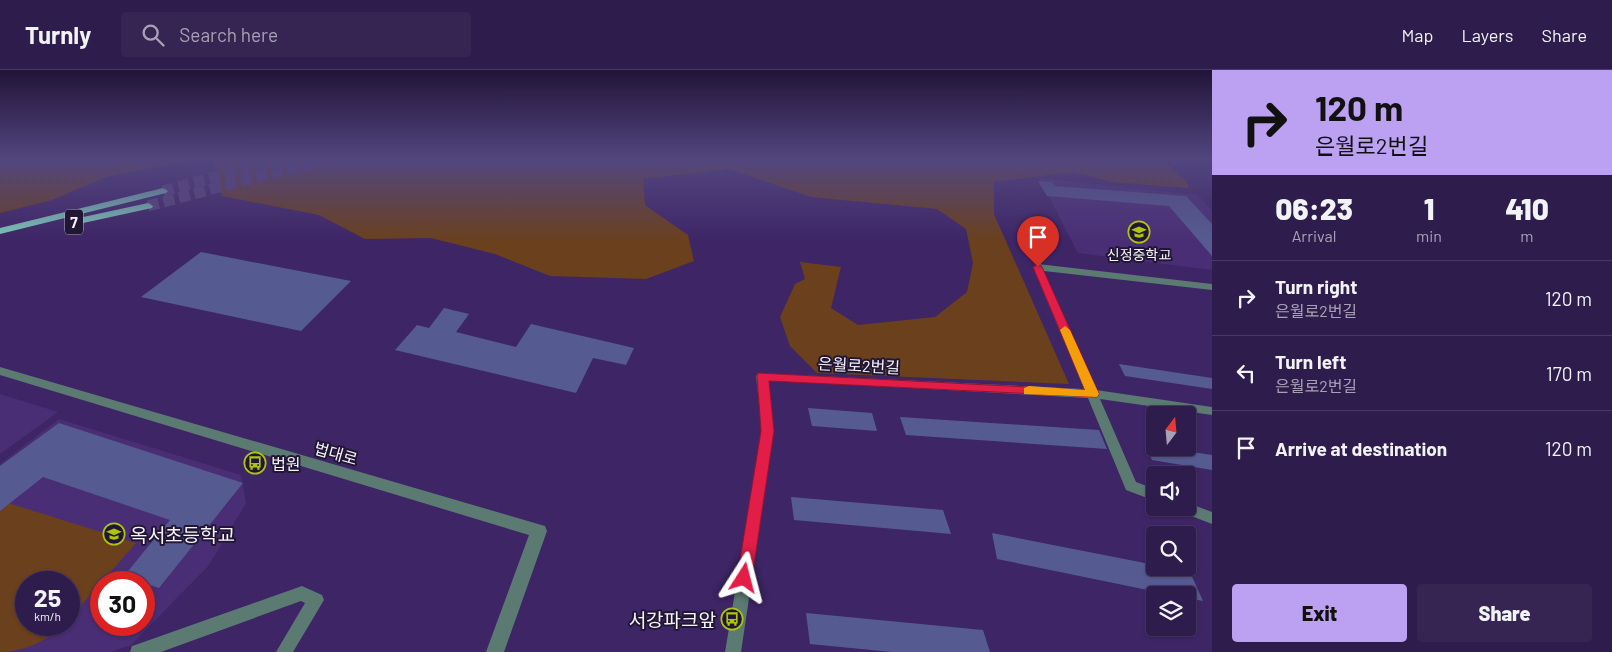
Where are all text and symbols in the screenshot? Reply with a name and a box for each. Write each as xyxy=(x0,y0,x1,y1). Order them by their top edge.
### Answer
search box xyxy=(121,12,471,57)
text: Turnly xyxy=(25,20,91,49)
icon: search xyxy=(139,21,167,49)
text: Search here xyxy=(179,23,278,46)
text: Map xyxy=(1401,24,1433,46)
text: Layers xyxy=(1461,24,1514,46)
text: Share xyxy=(1542,24,1587,46)
text: 120 m xyxy=(1315,86,1403,128)
icon: right xyxy=(1232,90,1297,155)
text: 은월로2번길 xyxy=(1315,132,1428,158)
text: 06:23 xyxy=(1275,190,1353,226)
text: 1 xyxy=(1424,190,1434,226)
text: 410 xyxy=(1505,190,1549,226)
road number: 7 xyxy=(65,210,83,234)
pin xyxy=(1017,216,1059,267)
school or university icon: 신정중학교 xyxy=(1127,220,1151,244)
icon: arrive xyxy=(1024,223,1052,251)
text: Arrival xyxy=(1292,226,1336,245)
text: min xyxy=(1416,226,1442,245)
text: m xyxy=(1520,226,1534,245)
place label: 신정중학교 xyxy=(1107,246,1171,263)
text: Turn right xyxy=(1275,275,1357,298)
icon: right xyxy=(1232,284,1260,312)
text: 120 m xyxy=(1545,287,1592,310)
text: 은월로2번길 xyxy=(1275,301,1357,320)
text: Turn left xyxy=(1275,350,1346,373)
street label: 은월로2번길 xyxy=(817,353,901,377)
icon: left xyxy=(1232,359,1260,387)
text: 170 m xyxy=(1546,362,1592,385)
text: 은월로2번길 xyxy=(1275,376,1357,395)
north arrow xyxy=(1146,406,1196,456)
map controls xyxy=(1146,406,1196,636)
icon: arrive xyxy=(1232,434,1260,462)
text: Arrive at destination xyxy=(1275,437,1447,460)
text: 120 m xyxy=(1545,437,1592,460)
street label: 법대로 xyxy=(312,438,360,468)
bus stop icon: 법원 xyxy=(243,451,267,475)
place label: 법원 xyxy=(271,454,300,473)
button: sound xyxy=(1146,466,1196,516)
school or university icon: 옥서초등학교 xyxy=(102,522,126,546)
place label: 옥서초등학교 xyxy=(130,523,235,546)
button: search xyxy=(1146,526,1196,576)
position arrow xyxy=(717,551,769,603)
speed limit sign: 30 xyxy=(90,571,155,636)
text: 25 xyxy=(34,582,61,612)
button: Exit xyxy=(1232,584,1407,642)
button: Share xyxy=(1417,584,1592,642)
button: layers xyxy=(1146,586,1196,636)
bus stop icon: 서강파크앞 xyxy=(720,607,744,631)
place label: 서강파크앞 xyxy=(629,608,717,631)
text: km/h xyxy=(34,609,61,623)

